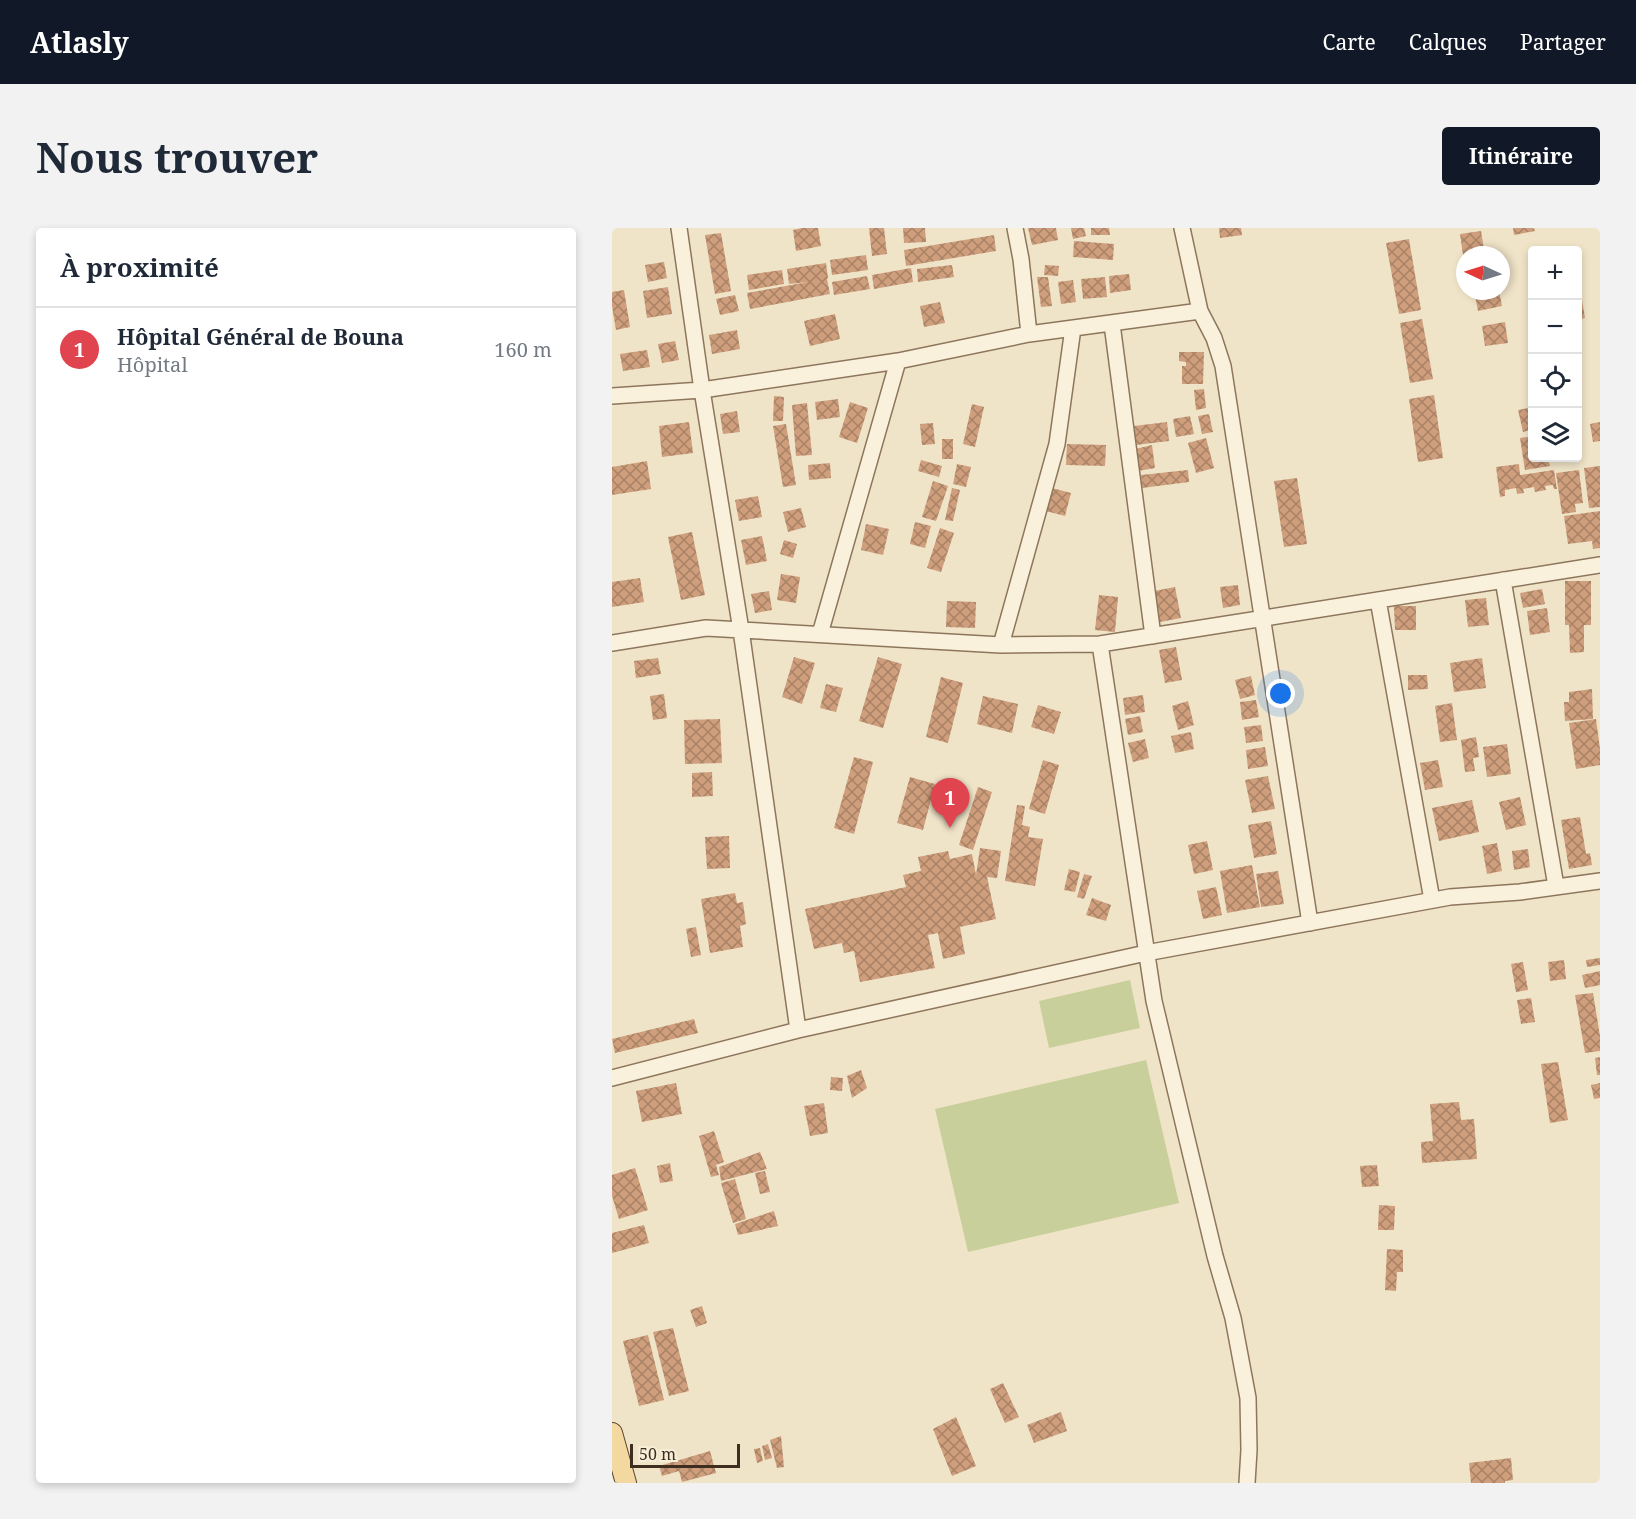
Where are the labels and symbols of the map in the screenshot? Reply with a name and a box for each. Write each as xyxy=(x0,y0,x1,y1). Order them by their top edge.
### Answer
north arrow xyxy=(1456,246,1510,300)
your location xyxy=(1266,679,1295,708)
pin: 1 xyxy=(930,778,970,828)
scale bar xyxy=(630,1441,740,1468)

